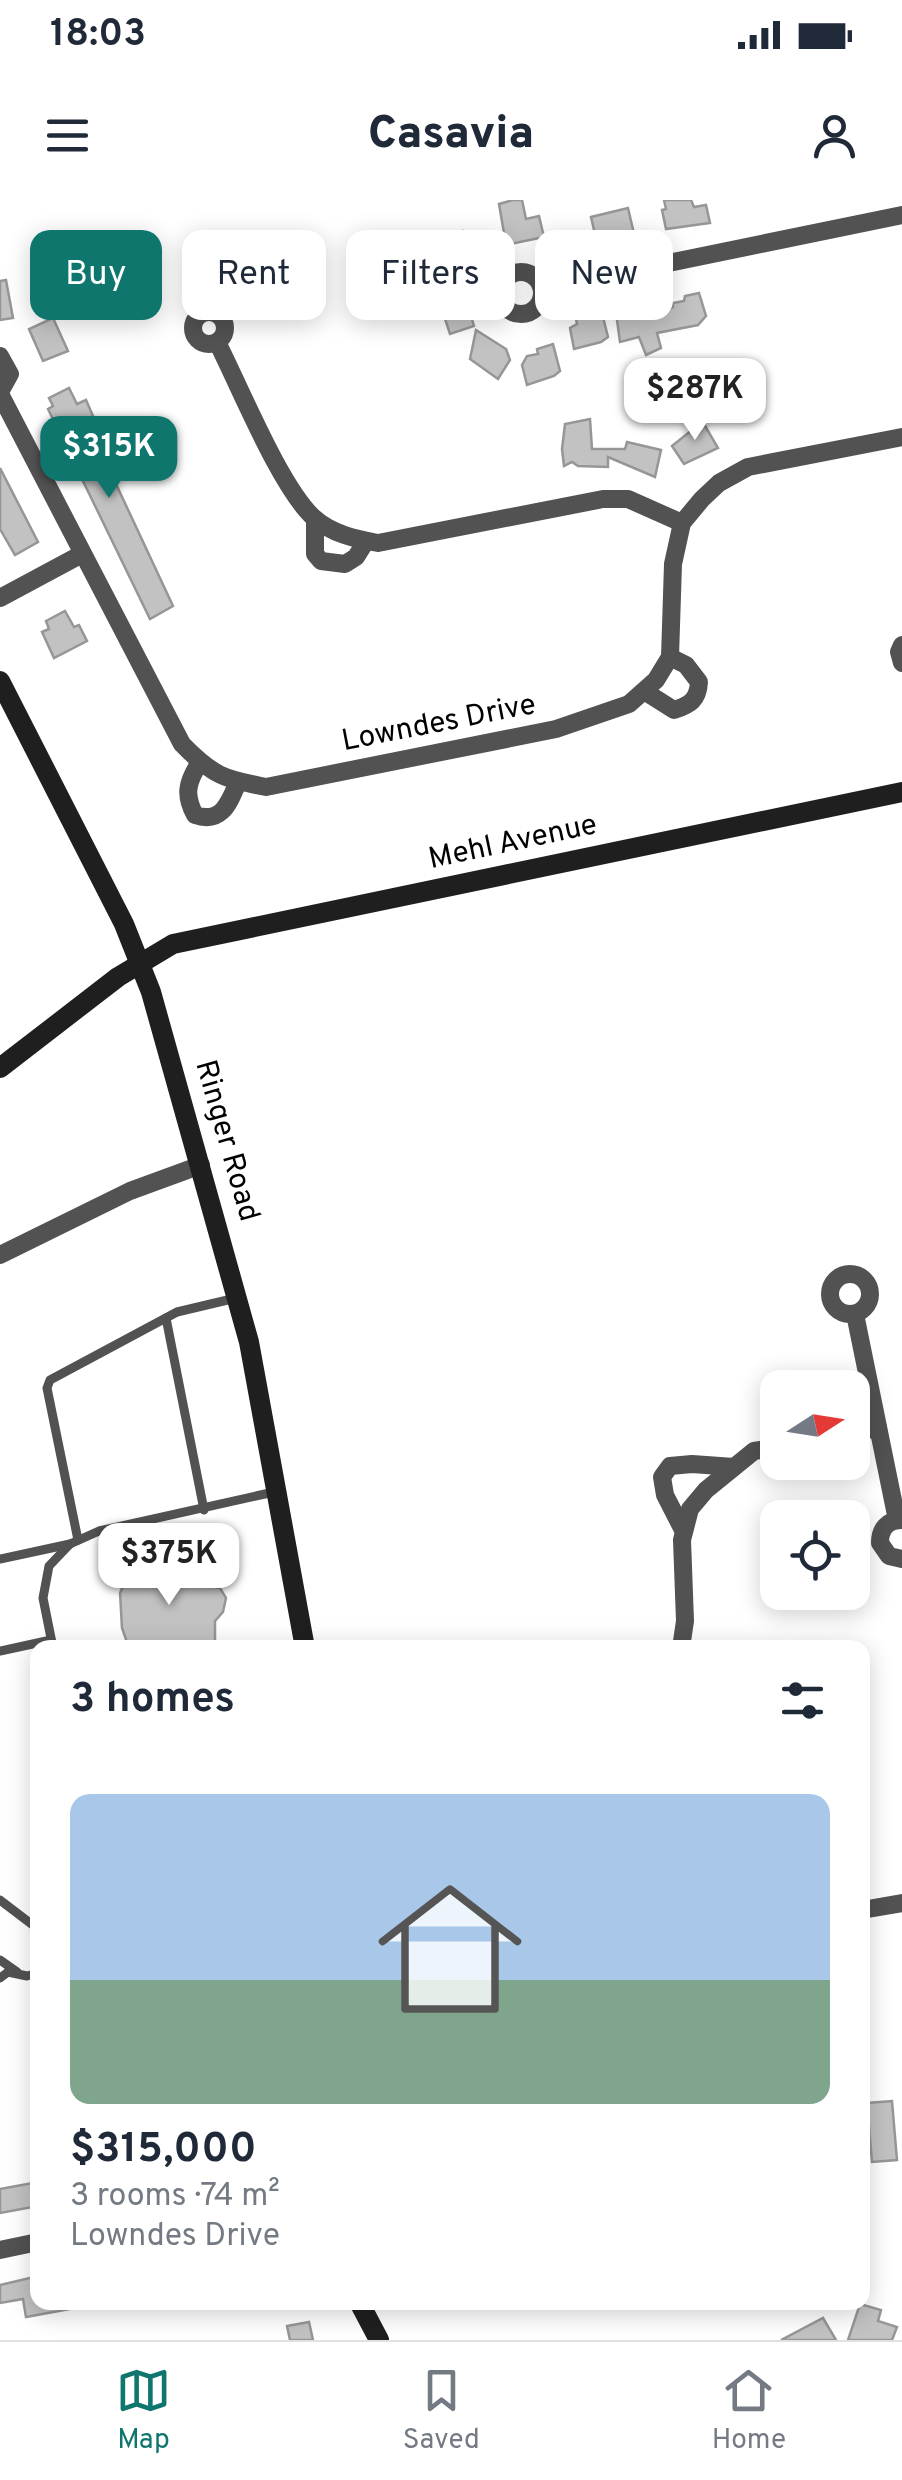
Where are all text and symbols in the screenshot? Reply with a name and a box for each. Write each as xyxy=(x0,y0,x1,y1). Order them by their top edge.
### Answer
text: 18:03 xyxy=(50,11,146,60)
text: Casavia xyxy=(368,107,534,164)
icon: menu xyxy=(40,108,95,163)
icon: person xyxy=(807,108,862,163)
chip: Buy xyxy=(30,230,162,320)
chip: Rent xyxy=(182,230,326,320)
chip: Filters xyxy=(346,230,515,320)
chip: New xyxy=(535,230,673,320)
pin: $287K xyxy=(625,358,765,443)
text: $287K xyxy=(646,370,744,410)
pin: $315K xyxy=(39,416,179,501)
text: $315K xyxy=(62,428,156,468)
street label: Lowndes Drive xyxy=(339,687,539,761)
street label: Mehl Avenue xyxy=(425,807,601,879)
street label: Ringer Road xyxy=(185,1056,267,1226)
north arrow xyxy=(760,1370,870,1480)
map controls xyxy=(760,1370,870,1610)
button: locate xyxy=(760,1500,870,1610)
pin: $375K xyxy=(99,1523,239,1608)
text: $375K xyxy=(120,1535,218,1575)
icon: filters xyxy=(775,1673,830,1728)
text: 3 homes xyxy=(70,1674,235,1727)
icon: home xyxy=(360,1859,540,2039)
text: $315,000 xyxy=(70,2124,257,2177)
text: 3 rooms · 74 m² xyxy=(70,2177,280,2217)
text: Lowndes Drive xyxy=(70,2217,280,2257)
tab: Map xyxy=(116,2363,171,2459)
tab: Saved xyxy=(403,2363,480,2459)
tab: Home xyxy=(712,2363,786,2459)

